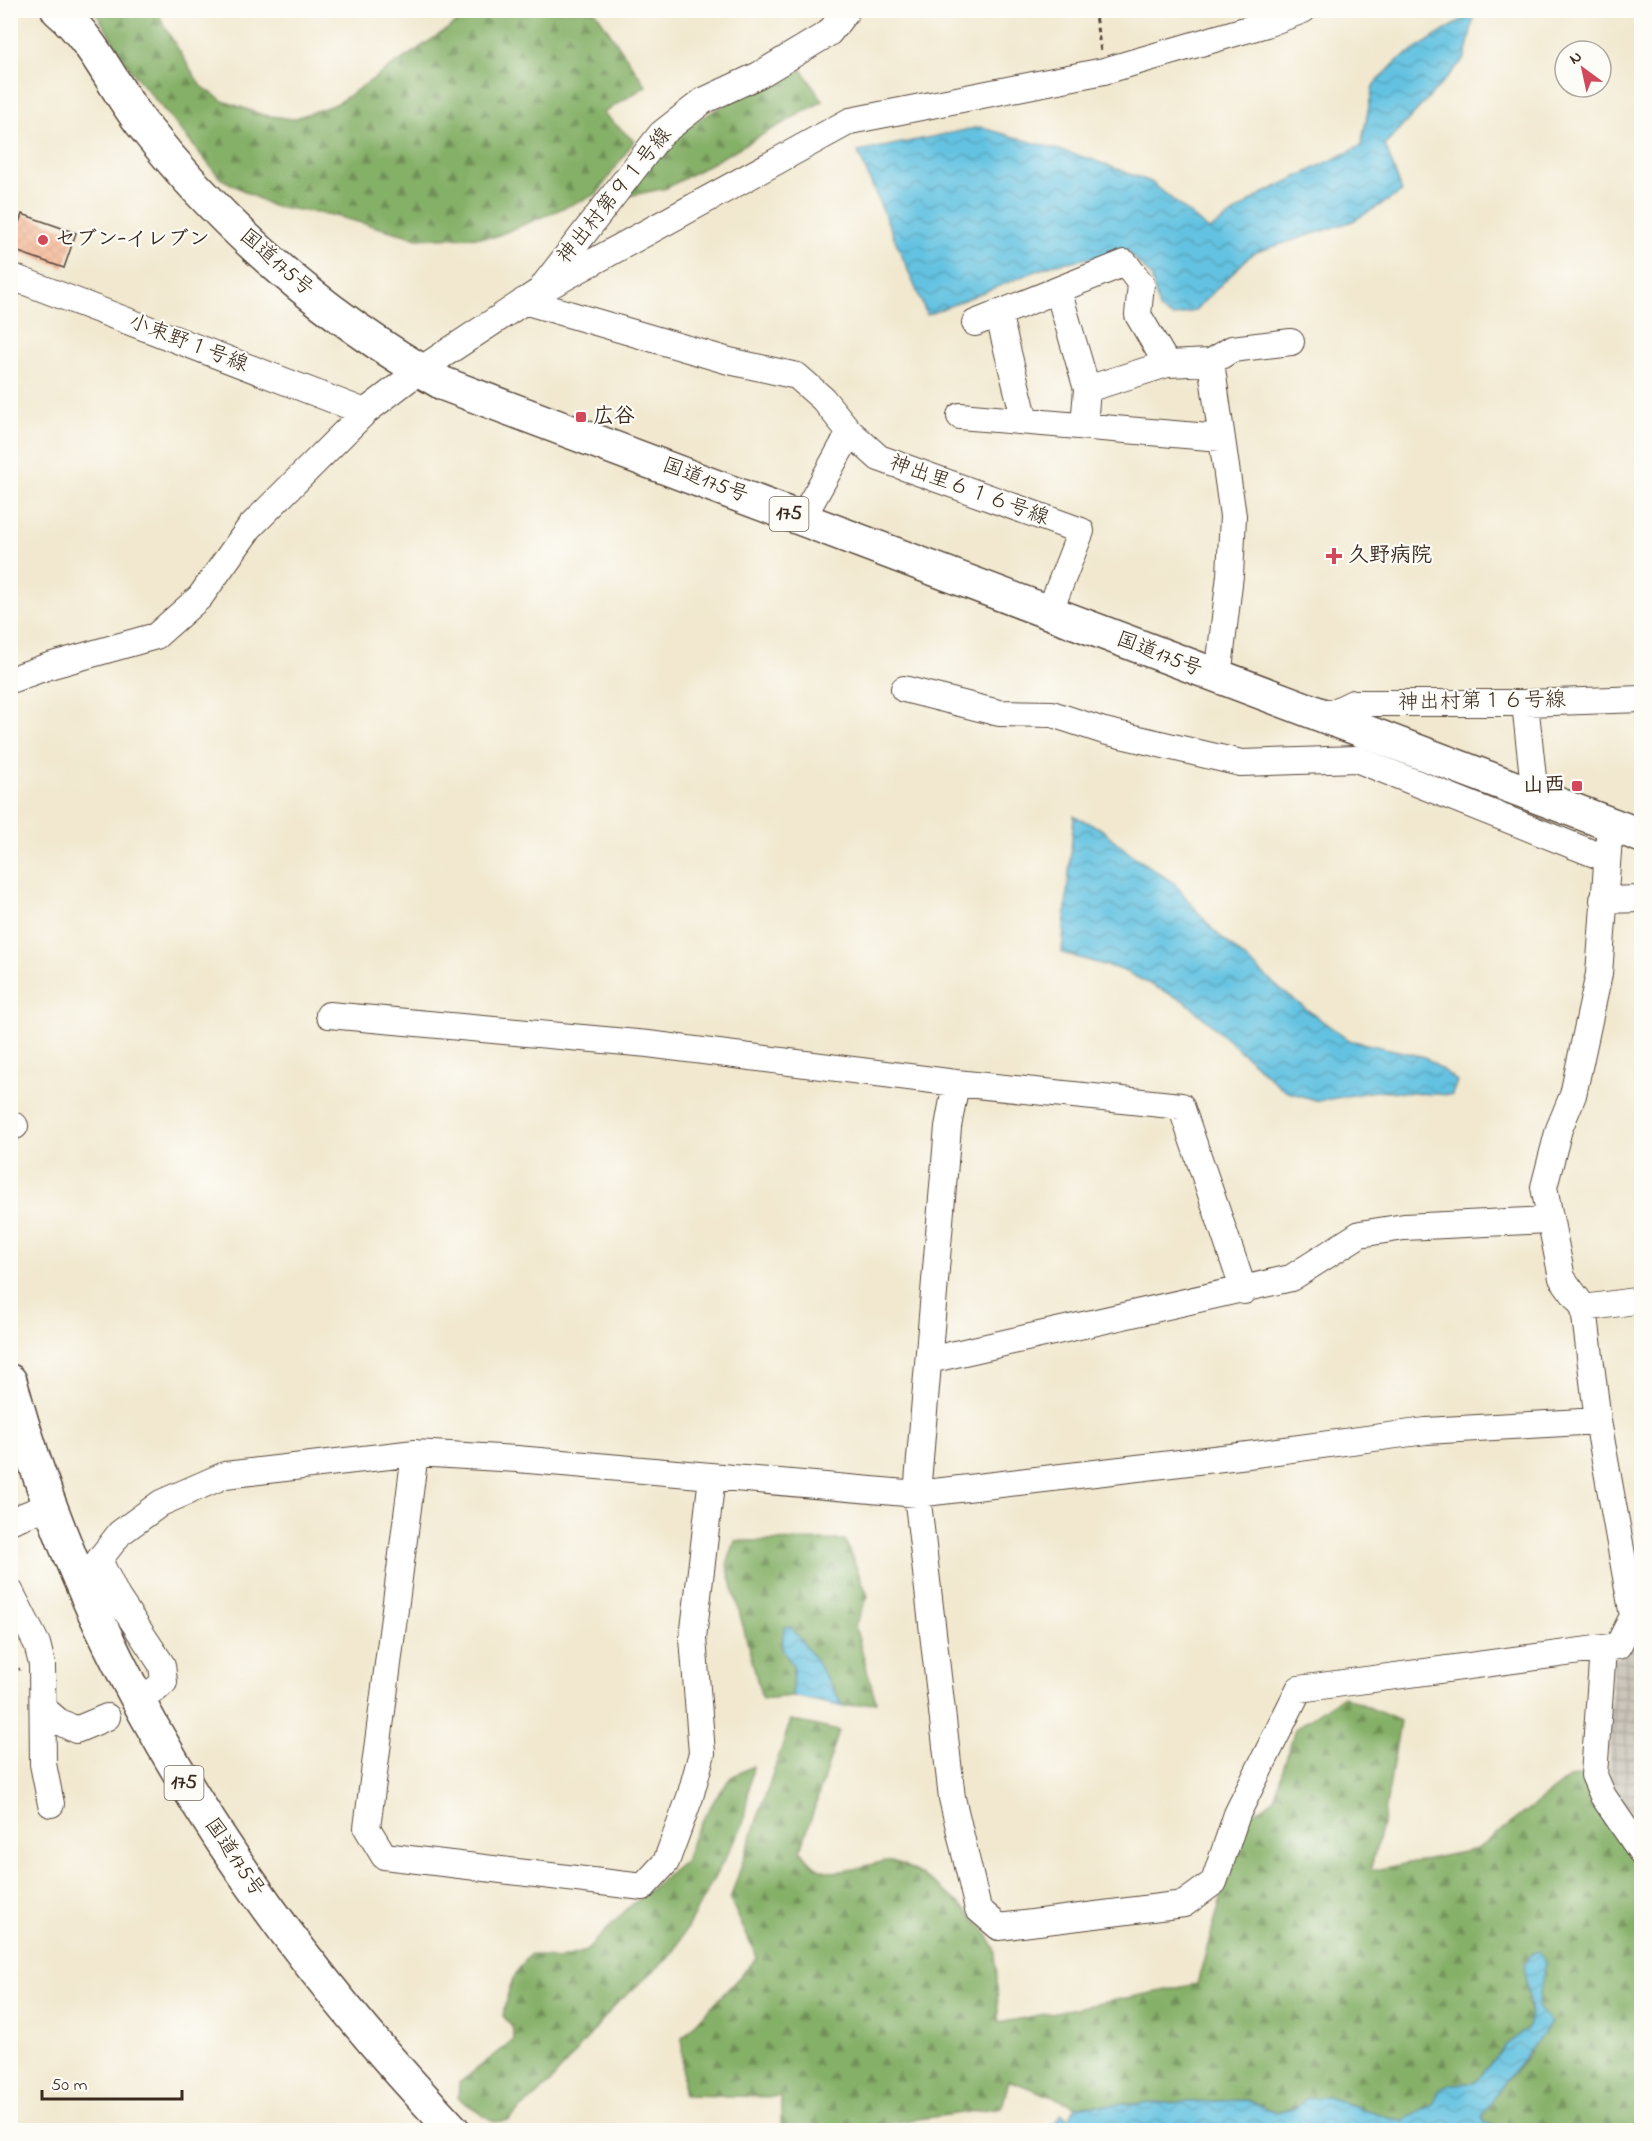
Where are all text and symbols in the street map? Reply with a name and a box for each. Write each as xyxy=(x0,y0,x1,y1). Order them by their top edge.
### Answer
north arrow xyxy=(1553,39,1613,99)
text: N xyxy=(1565,45,1587,71)
street label: 神出村第９１号線 xyxy=(550,121,680,271)
street label: 国道175号 xyxy=(232,222,320,304)
place label: セブン-イレブン xyxy=(55,225,210,255)
marker: セブン-イレブン xyxy=(36,233,50,247)
street label: 小束野１号線 xyxy=(124,307,252,381)
place label: 広谷 xyxy=(593,402,635,432)
marker: 広谷 xyxy=(574,410,588,424)
street label: 神出里６１６号線 xyxy=(885,448,1053,534)
street label: 国道175号 xyxy=(657,451,753,511)
road number: 175 xyxy=(770,497,808,531)
place label: 久野病院 xyxy=(1348,541,1432,571)
marker: 久野病院 xyxy=(1325,547,1343,565)
street label: 国道175号 xyxy=(1111,625,1207,685)
street label: 神出村第１６号線 xyxy=(1398,686,1566,718)
place label: 山西 xyxy=(1523,771,1565,801)
marker: 山西 xyxy=(1570,779,1584,793)
road number: 175 xyxy=(164,1766,204,1800)
street label: 国道175号 xyxy=(196,1812,272,1904)
scale bar xyxy=(42,2063,182,2101)
text: 50 m xyxy=(51,2073,88,2099)

